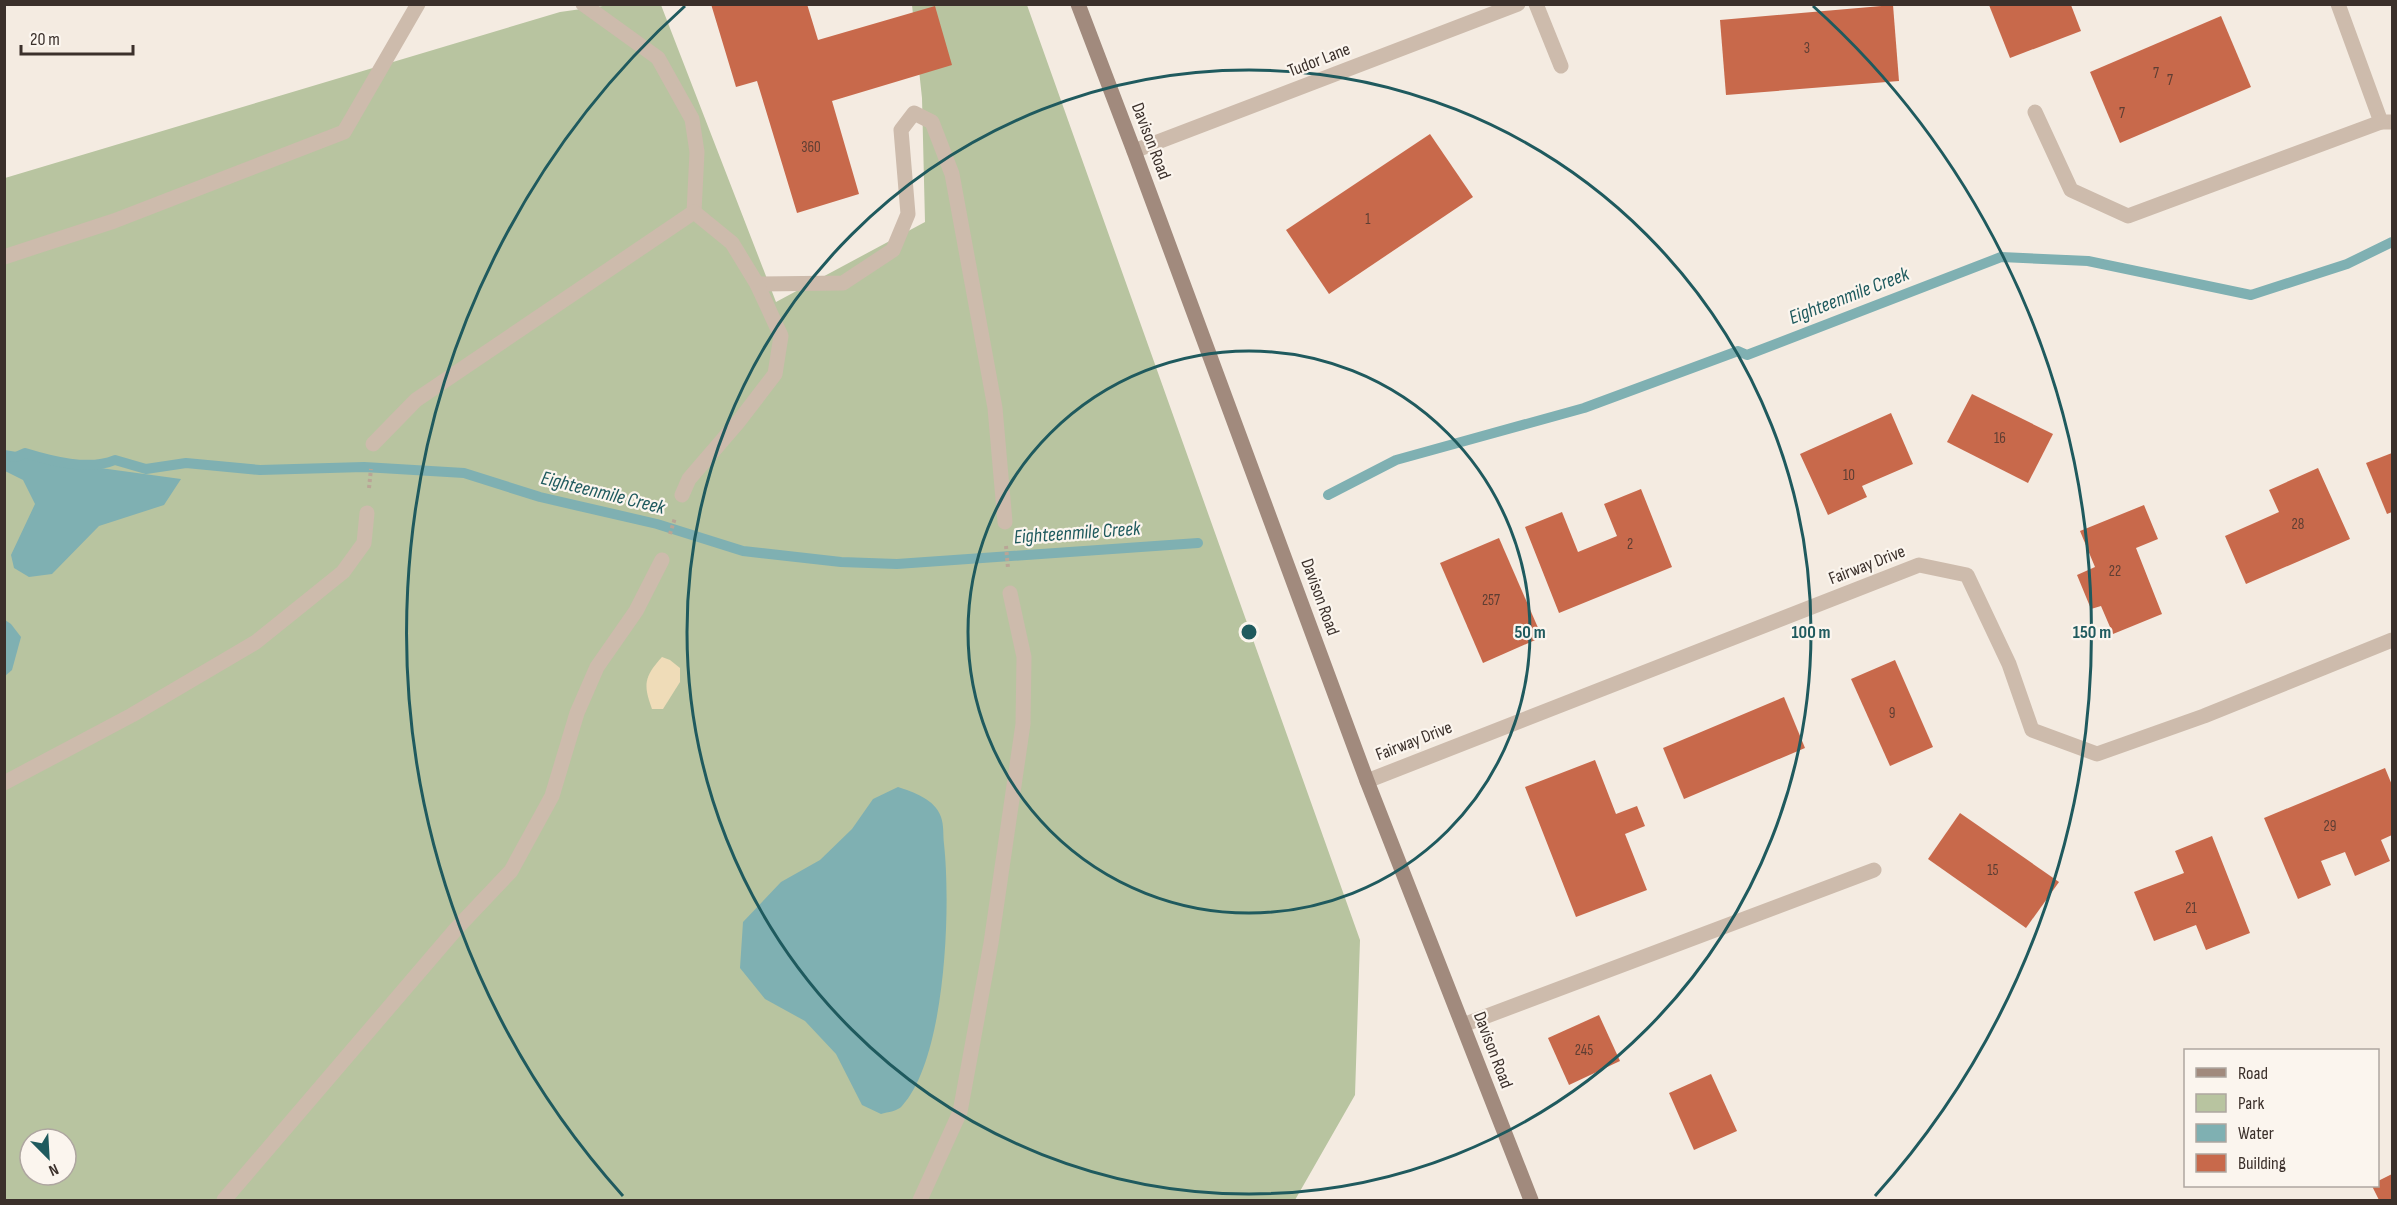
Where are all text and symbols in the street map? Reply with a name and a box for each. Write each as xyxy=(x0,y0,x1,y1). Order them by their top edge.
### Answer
scale bar xyxy=(21,18,134,56)
text: 20 m xyxy=(30,29,60,50)
street label: Tudor Lane xyxy=(1285,39,1353,81)
house number: 3 xyxy=(1804,39,1810,58)
house number: 7 xyxy=(2153,64,2159,83)
house number: 7 xyxy=(2167,71,2173,90)
street label: Davison Road xyxy=(1127,100,1175,182)
house number: 7 xyxy=(2119,104,2125,123)
house number: 360 xyxy=(801,138,821,157)
house number: 1 xyxy=(1365,210,1371,229)
water label: Eighteenmile Creek xyxy=(1786,262,1913,330)
house number: 16 xyxy=(1994,429,2006,448)
water label: Eighteenmile Creek xyxy=(539,466,668,520)
house number: 10 xyxy=(1843,466,1855,485)
house number: 28 xyxy=(2292,515,2304,534)
water label: Eighteenmile Creek xyxy=(1013,517,1142,549)
house number: 2 xyxy=(1627,535,1633,554)
street label: Fairway Drive xyxy=(1826,541,1908,589)
street label: Davison Road xyxy=(1296,556,1344,638)
house number: 22 xyxy=(2109,562,2121,581)
house number: 257 xyxy=(1482,591,1500,610)
centre of rings xyxy=(1239,622,1259,642)
text: 50 m xyxy=(1514,622,1546,643)
text: 100 m xyxy=(1792,622,1831,643)
text: 150 m xyxy=(2073,622,2111,643)
house number: 9 xyxy=(1889,704,1895,723)
street label: Fairway Drive xyxy=(1373,717,1455,765)
house number: 29 xyxy=(2324,817,2336,836)
house number: 15 xyxy=(1987,861,1999,880)
house number: 21 xyxy=(2185,899,2197,918)
street label: Davison Road xyxy=(1469,1009,1517,1091)
house number: 245 xyxy=(1575,1041,1593,1060)
legend xyxy=(2184,1049,2379,1187)
text: Road xyxy=(2238,1063,2268,1084)
text: Park xyxy=(2238,1093,2264,1114)
text: Water xyxy=(2238,1123,2274,1144)
north arrow xyxy=(18,1127,78,1187)
text: Building xyxy=(2238,1153,2286,1174)
text: N xyxy=(46,1159,61,1180)

